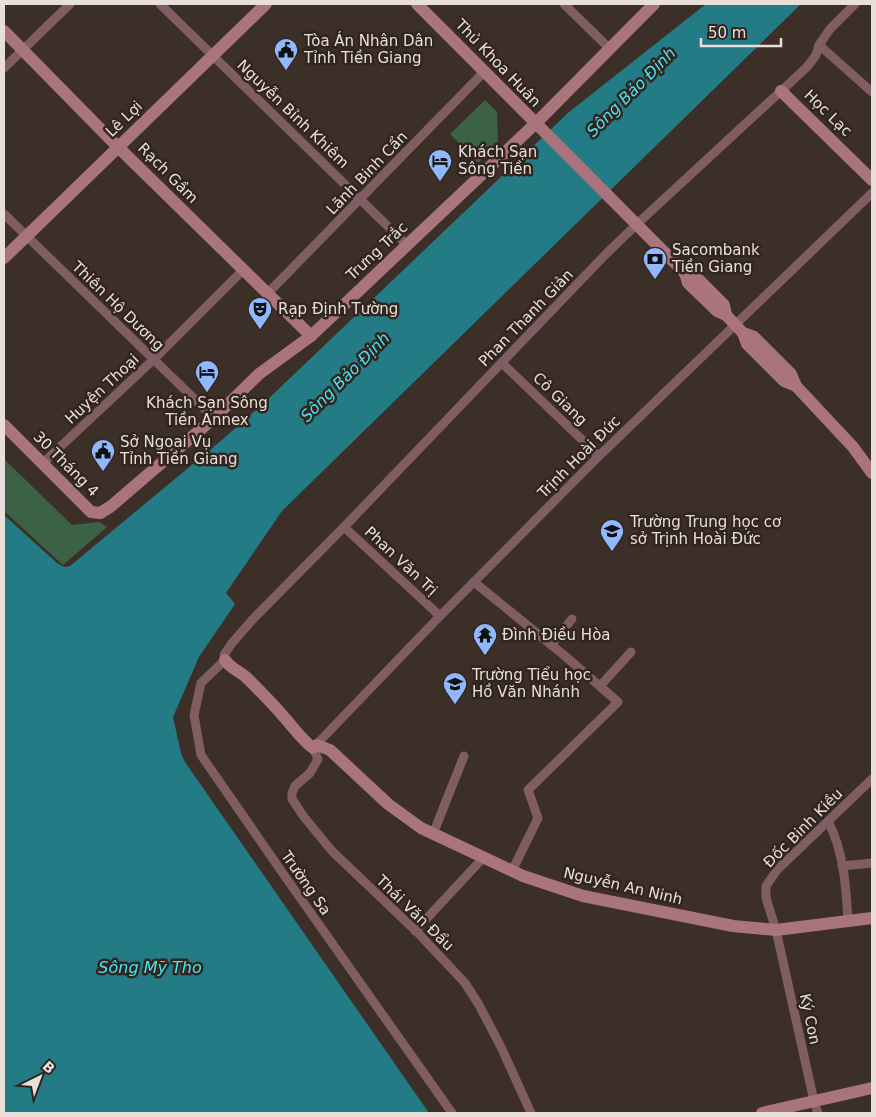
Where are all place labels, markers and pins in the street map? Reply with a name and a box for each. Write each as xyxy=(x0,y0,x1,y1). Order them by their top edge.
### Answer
place label: Tòa Án Nhân Dân Tỉnh Tiền Giang xyxy=(303,31,433,67)
public building icon: Tòa Án Nhân Dân Tỉnh Tiền Giang xyxy=(273,37,299,71)
place label: Khách Sạn Sông Tiền xyxy=(458,143,537,178)
hotel icon: Khách Sạn Sông Tiền xyxy=(427,148,453,182)
place label: Sacombank Tiền Giang xyxy=(671,241,760,276)
bank icon: Sacombank Tiền Giang xyxy=(642,246,668,280)
theatre icon: Rạp Định Tường xyxy=(247,296,273,330)
place label: Rạp Định Tường xyxy=(278,300,398,318)
hotel icon: Khách Sạn Sông Tiền Annex xyxy=(194,359,220,393)
place label: Khách Sạn Sông Tiền Annex xyxy=(146,394,268,429)
place label: Sở Ngoại Vụ Tỉnh Tiền Giang xyxy=(119,433,238,468)
public building icon: Sở Ngoại Vụ Tỉnh Tiền Giang xyxy=(90,438,116,472)
place label: Trường Trung học cơ sở Trịnh Hoài Đức xyxy=(629,513,782,548)
school or university icon: Trường Trung học cơ sở Trịnh Hoài Đức xyxy=(599,518,625,552)
temple icon: Đình Điều Hòa xyxy=(472,622,498,656)
place label: Đình Điều Hòa xyxy=(502,626,611,644)
place label: Trường Tiểu học Hồ Văn Nhánh xyxy=(471,666,591,701)
school or university icon: Trường Tiểu học Hồ Văn Nhánh xyxy=(442,671,468,705)

